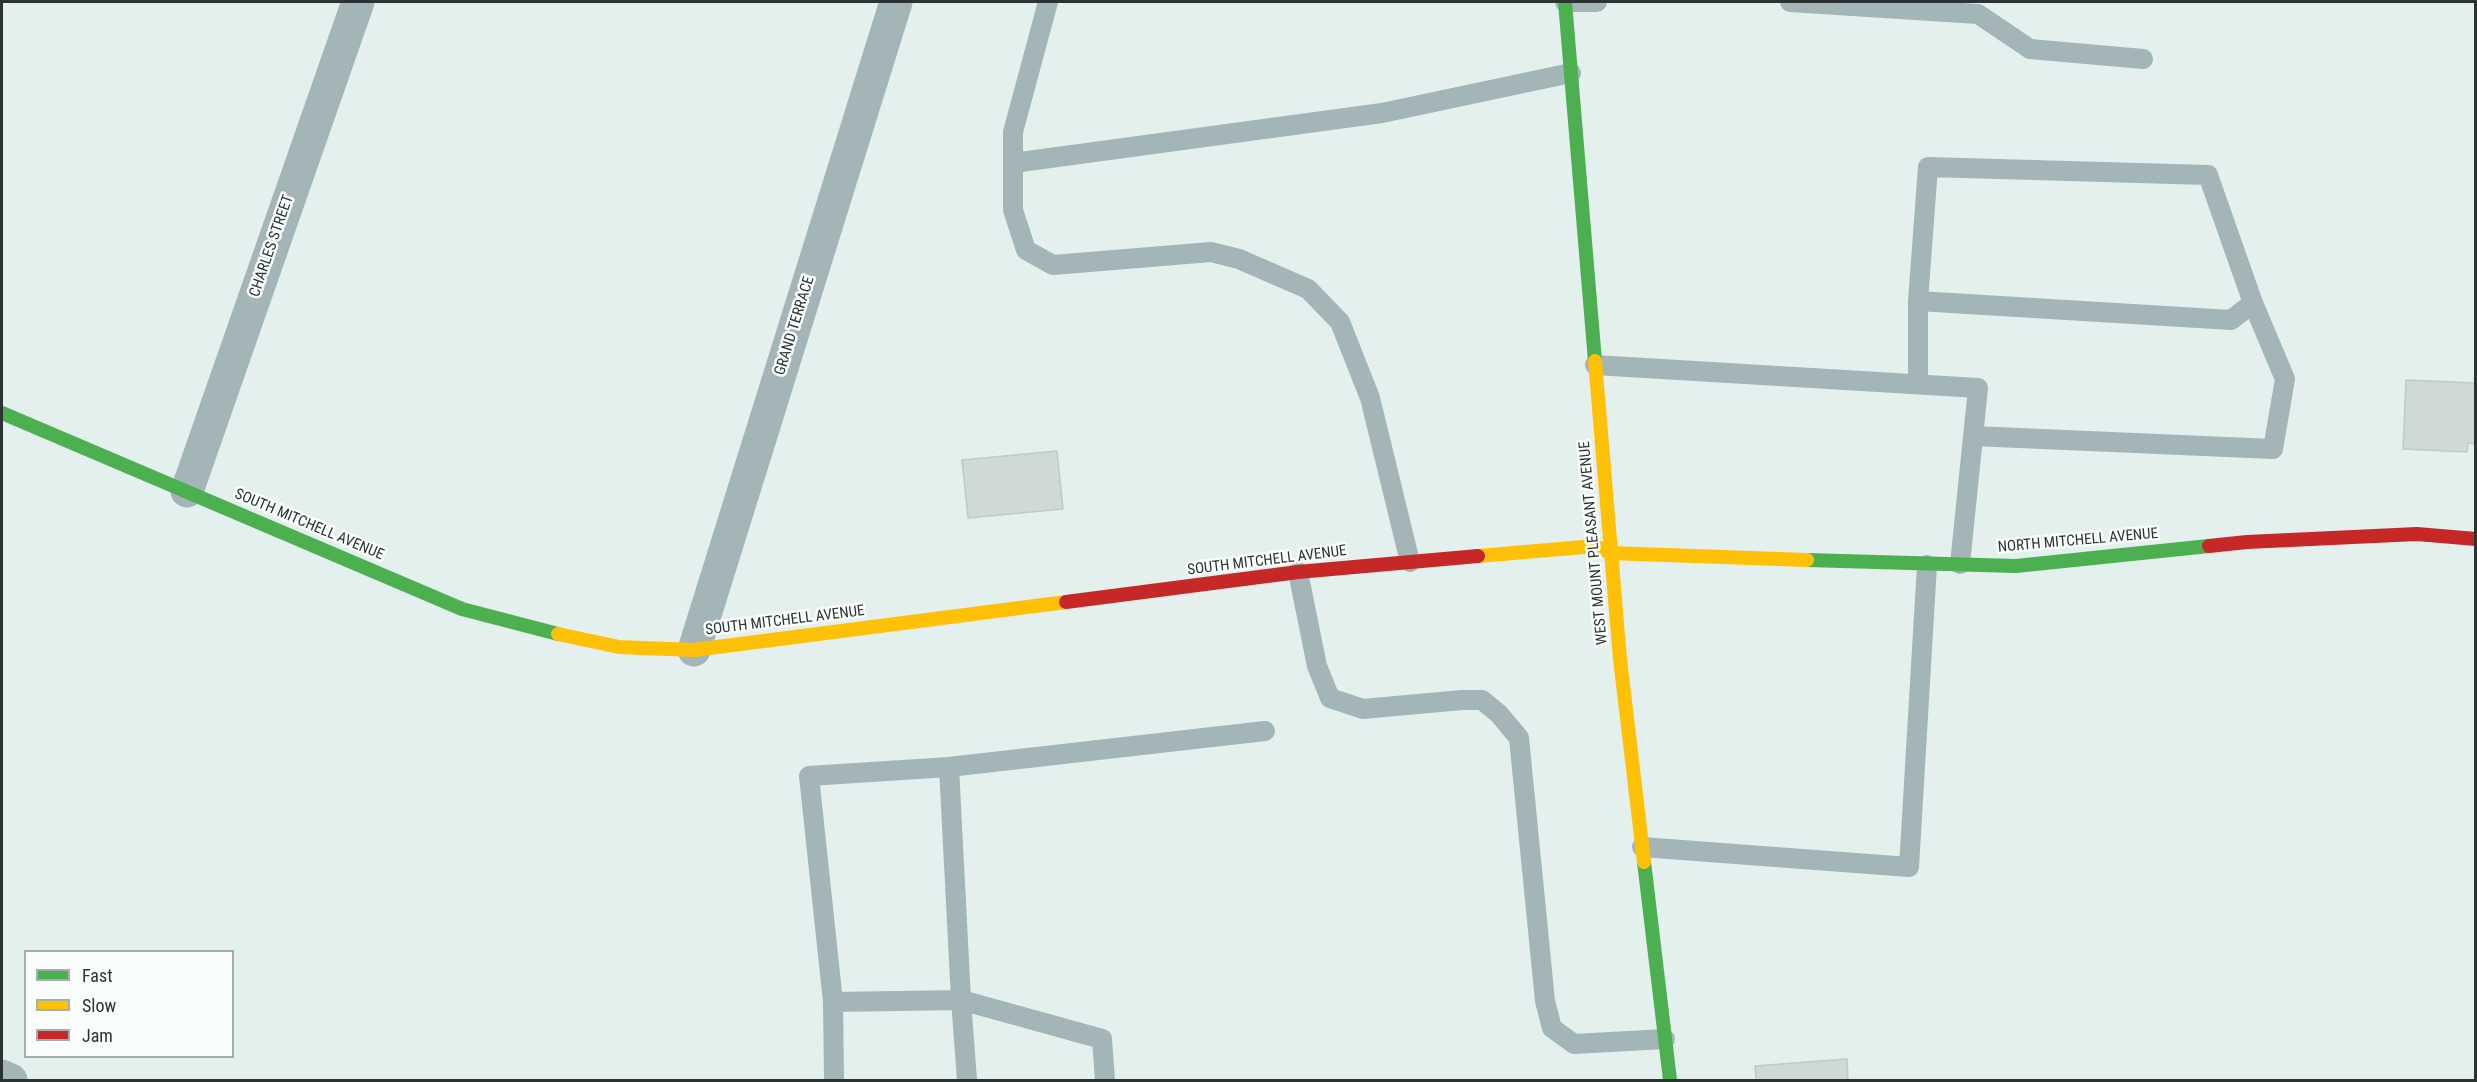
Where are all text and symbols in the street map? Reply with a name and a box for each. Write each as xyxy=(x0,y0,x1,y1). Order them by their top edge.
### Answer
street label: CHARLES STREET xyxy=(246,193,298,299)
street label: GRAND TERRACE xyxy=(771,274,819,378)
street label: WEST MOUNT PLEASANT AVENUE xyxy=(1576,440,1612,646)
street label: SOUTH MITCHELL AVENUE xyxy=(232,485,386,565)
street label: NORTH MITCHELL AVENUE xyxy=(1997,525,2159,557)
street label: SOUTH MITCHELL AVENUE xyxy=(1186,542,1348,580)
street label: SOUTH MITCHELL AVENUE xyxy=(704,602,866,640)
legend xyxy=(24,950,234,1058)
text: Fast xyxy=(82,965,113,986)
text: Slow xyxy=(82,995,116,1016)
text: Jam xyxy=(82,1025,113,1046)

